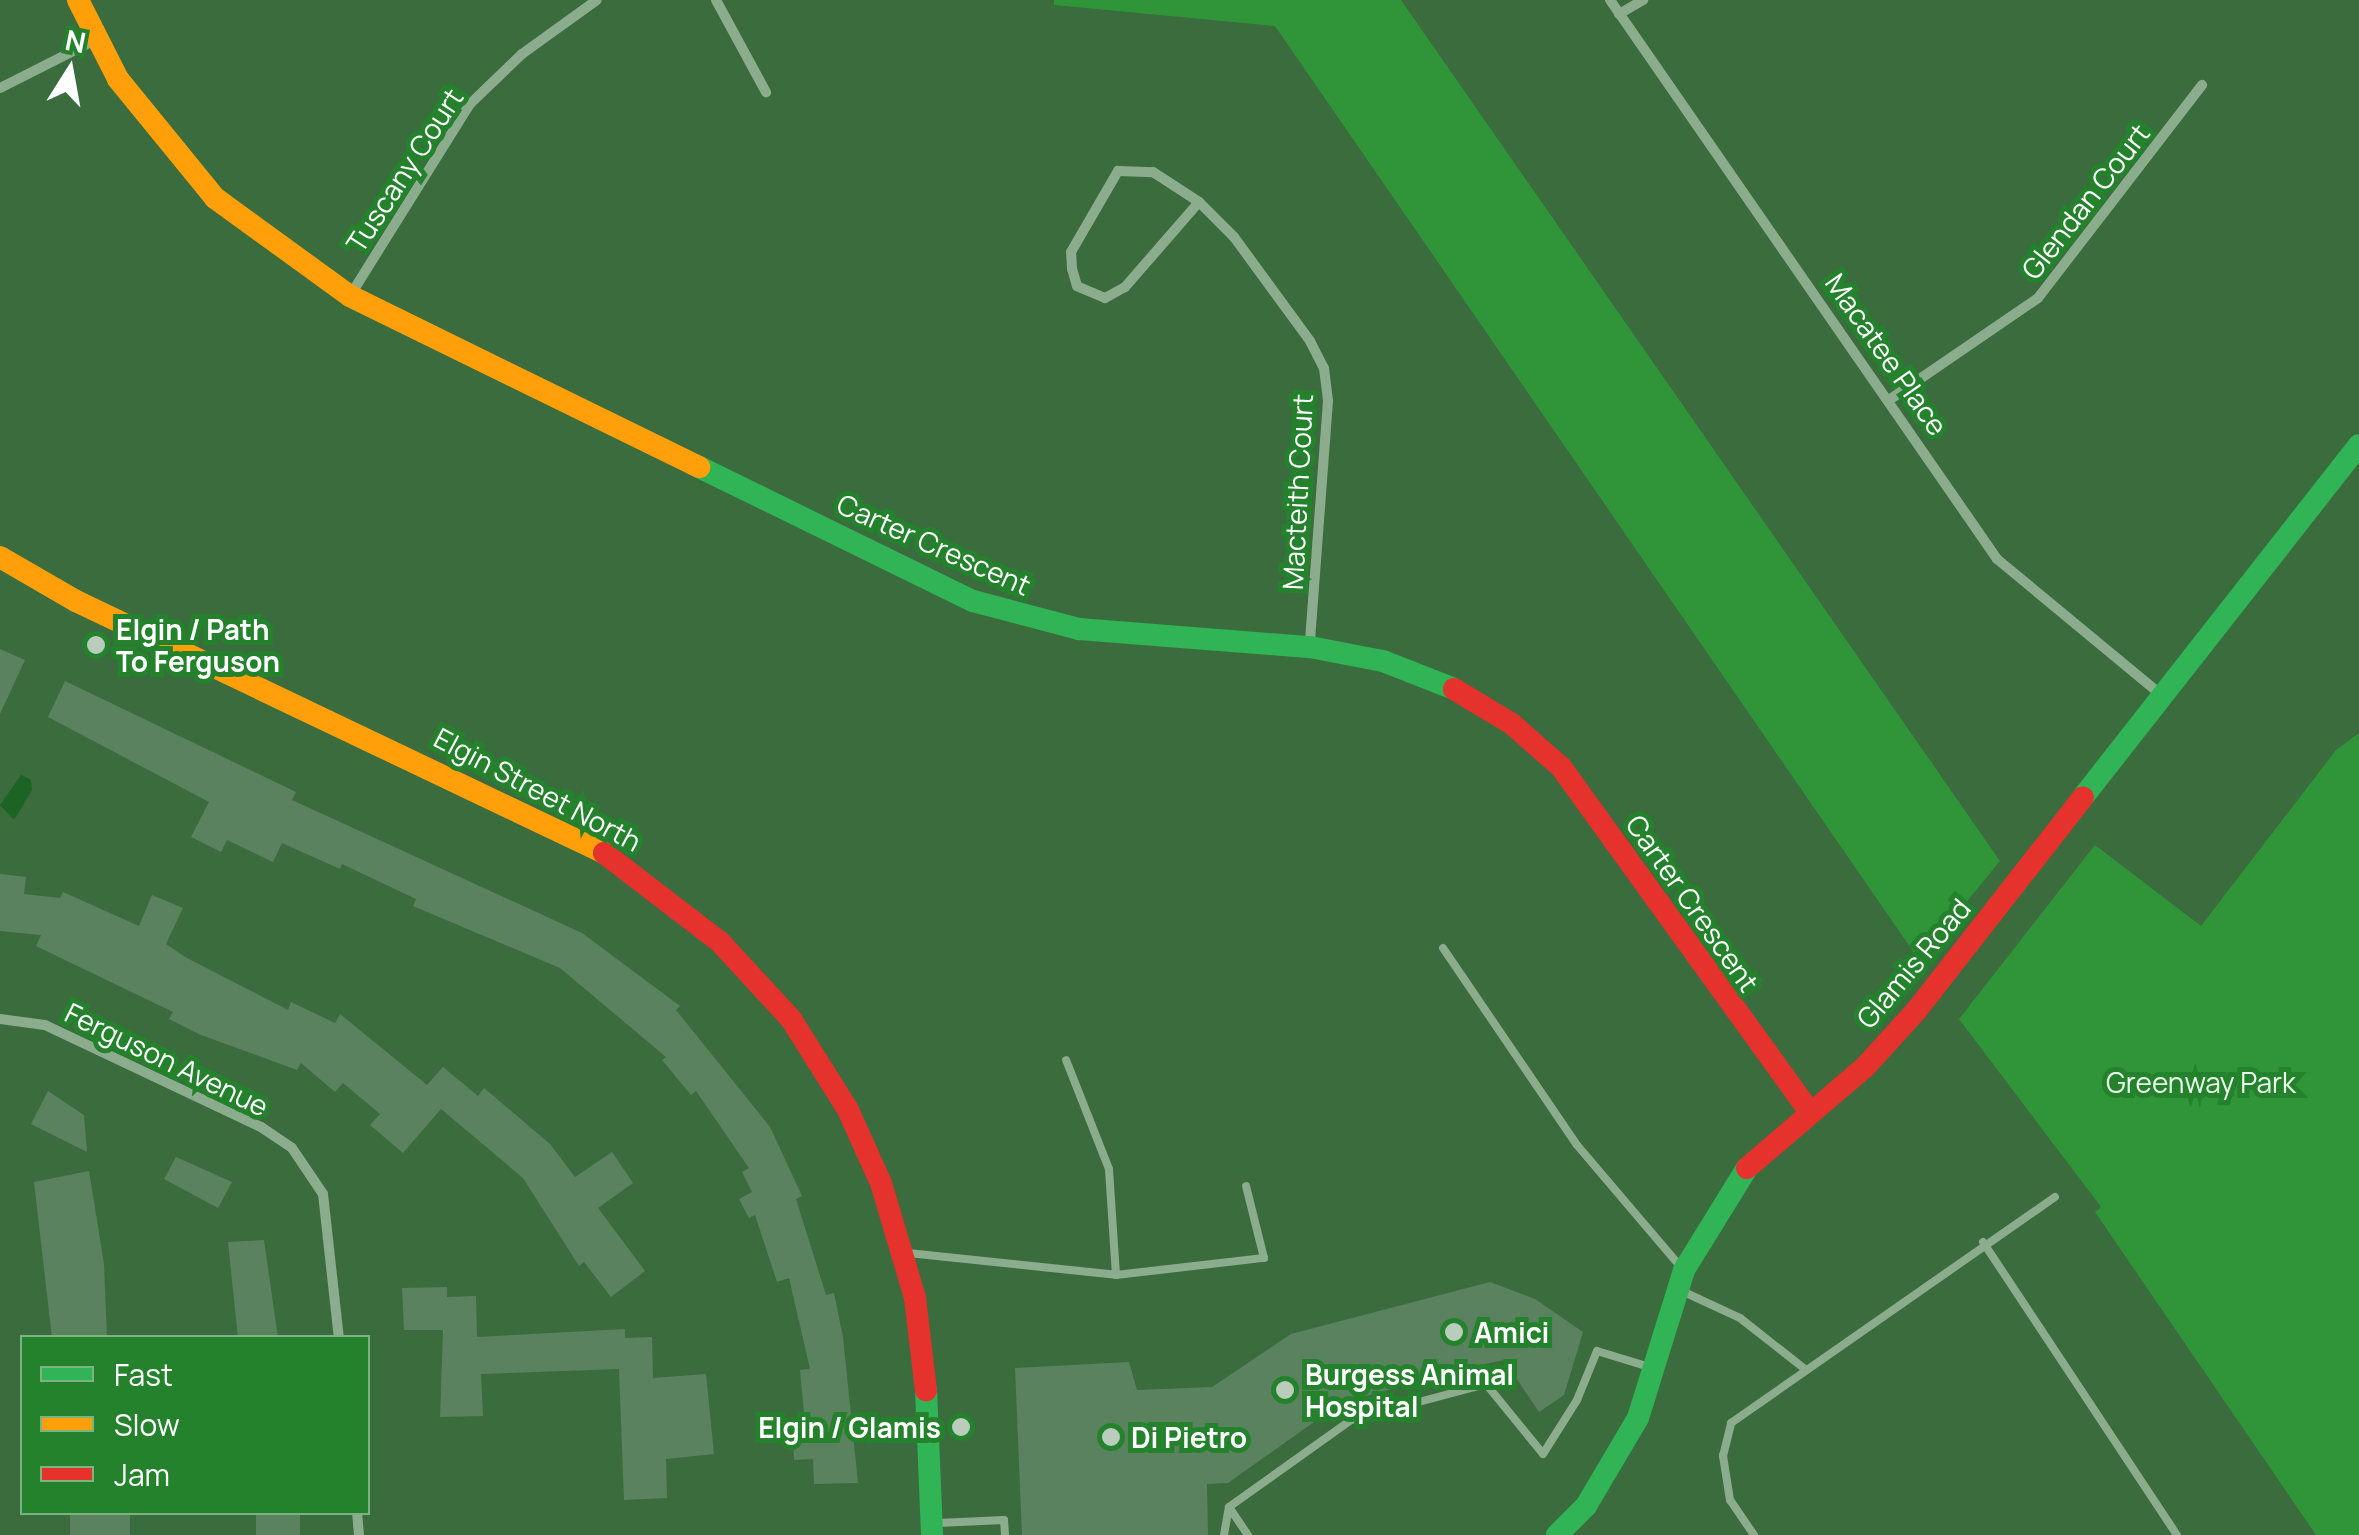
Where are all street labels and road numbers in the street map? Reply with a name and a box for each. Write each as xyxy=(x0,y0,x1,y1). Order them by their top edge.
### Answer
street label: Tuscany Court xyxy=(339,82,469,258)
street label: Glendan Court xyxy=(2014,117,2156,285)
street label: Macatee Place xyxy=(1819,267,1955,441)
street label: Macteith Court xyxy=(1275,393,1319,591)
street label: Carter Crescent xyxy=(832,486,1036,602)
street label: Elgin Street North xyxy=(429,720,647,858)
street label: Carter Crescent xyxy=(1620,808,1766,998)
street label: Glamis Road xyxy=(1849,891,1977,1035)
street label: Ferguson Avenue xyxy=(60,995,274,1123)

